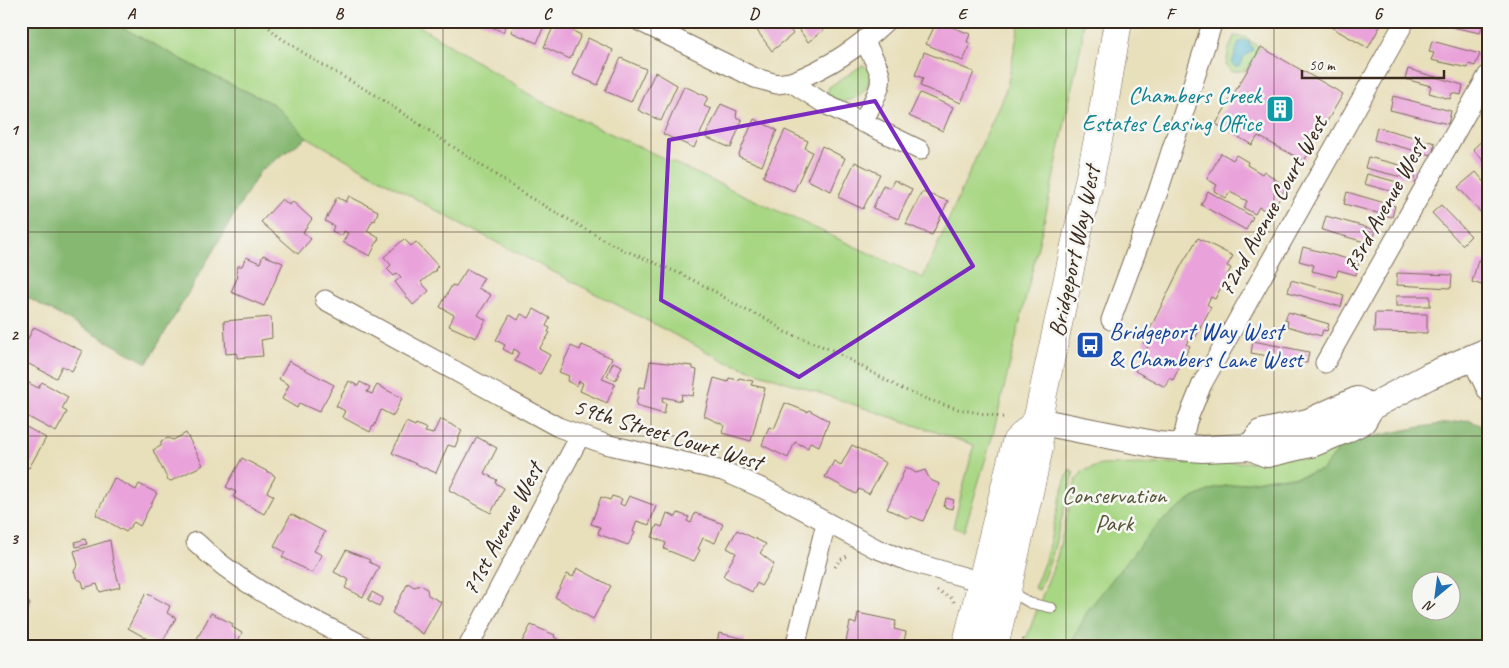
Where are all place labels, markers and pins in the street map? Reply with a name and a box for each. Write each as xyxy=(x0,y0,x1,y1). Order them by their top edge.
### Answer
place label: Chambers Creek Estates Leasing Office xyxy=(1082,80,1263,138)
building icon: Chambers Creek Estates Leasing Office xyxy=(1265,94,1295,124)
place label: Bridgeport Way West & Chambers Lane West xyxy=(1109,316,1305,374)
bus stop icon: Bridgeport Way West & Chambers Lane West xyxy=(1075,330,1105,360)

